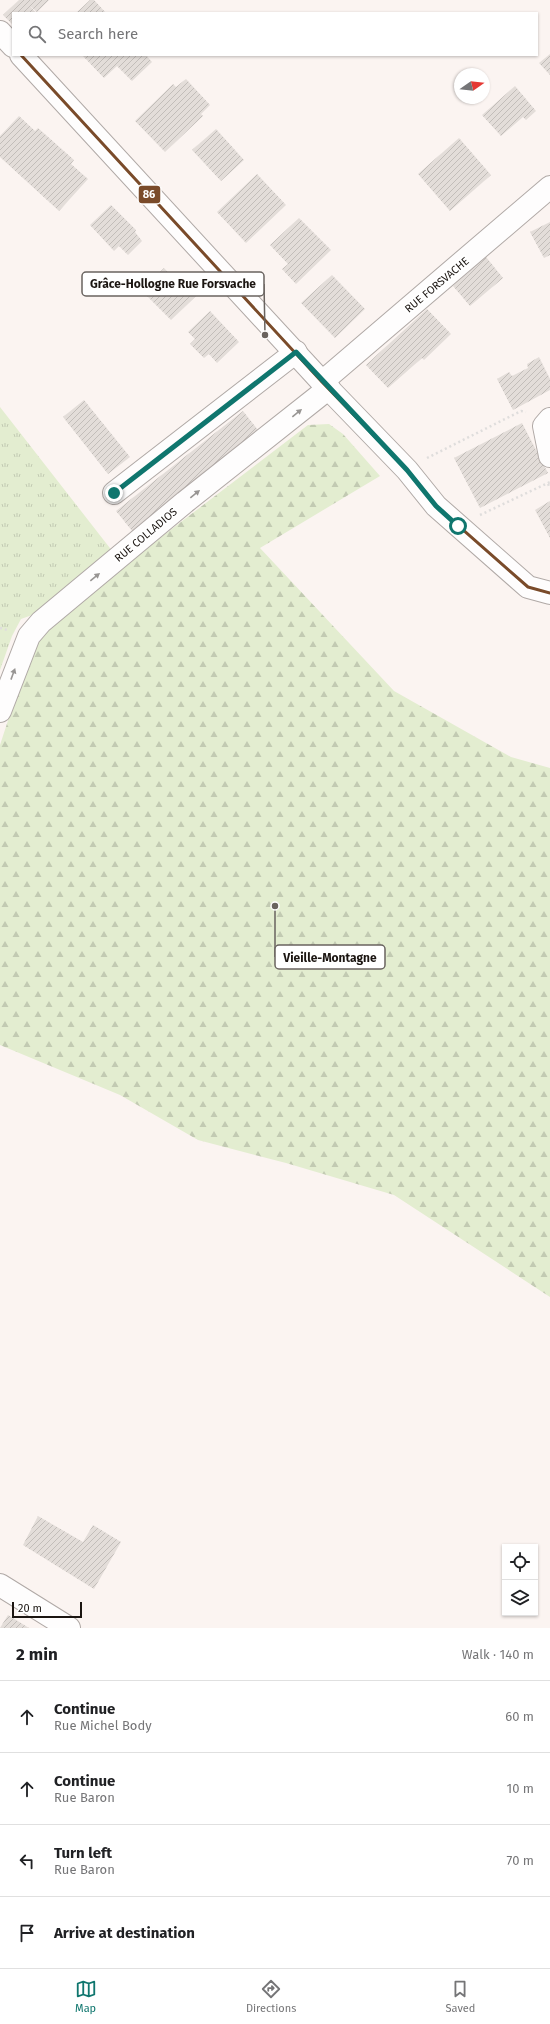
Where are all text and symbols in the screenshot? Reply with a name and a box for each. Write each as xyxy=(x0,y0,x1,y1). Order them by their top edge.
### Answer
search box xyxy=(12,12,538,56)
icon: search xyxy=(26,23,48,45)
text: Search here xyxy=(58,25,138,43)
north arrow xyxy=(454,68,490,104)
line badge: 86 xyxy=(138,185,161,204)
text: 86 xyxy=(143,188,155,201)
street label: RUE FORSVACHE xyxy=(402,254,472,316)
callout: Grâce-Hollogne Rue Forsvache xyxy=(82,272,264,296)
text: Grâce-Hollogne Rue Forsvache xyxy=(90,277,256,291)
one-way arrow xyxy=(291,409,302,418)
route end xyxy=(105,484,123,502)
one-way arrow xyxy=(189,490,200,499)
street label: RUE COLLADIOS xyxy=(112,505,180,565)
route start xyxy=(449,517,467,535)
one-way arrow xyxy=(89,573,100,582)
one-way arrow xyxy=(11,668,17,680)
callout: Vieille-Montagne xyxy=(275,945,385,969)
text: Vieille-Montagne xyxy=(282,951,377,965)
map controls xyxy=(502,1544,538,1616)
button: locate xyxy=(502,1544,538,1580)
button: layers xyxy=(502,1580,538,1616)
scale bar xyxy=(12,1600,82,1619)
text: 20 m xyxy=(18,1602,42,1615)
text: 2 min xyxy=(16,1644,58,1665)
text: Walk · 140 m xyxy=(462,1647,534,1662)
text: Continue xyxy=(54,1700,115,1718)
icon: ahead xyxy=(16,1706,38,1728)
text: 60 m xyxy=(505,1709,534,1724)
text: Rue Michel Body xyxy=(54,1718,152,1733)
text: Continue xyxy=(54,1772,115,1790)
icon: ahead xyxy=(16,1778,38,1800)
text: 10 m xyxy=(507,1781,534,1796)
text: Rue Baron xyxy=(54,1790,115,1805)
text: Turn left xyxy=(54,1844,112,1862)
icon: left xyxy=(16,1850,38,1872)
text: 70 m xyxy=(507,1853,534,1868)
text: Rue Baron xyxy=(54,1862,115,1877)
icon: arrive xyxy=(16,1922,38,1944)
text: Arrive at destination xyxy=(54,1924,195,1942)
tab: Map xyxy=(75,1978,97,2015)
tab: Directions xyxy=(246,1978,296,2015)
tab: Saved xyxy=(446,1978,475,2015)

